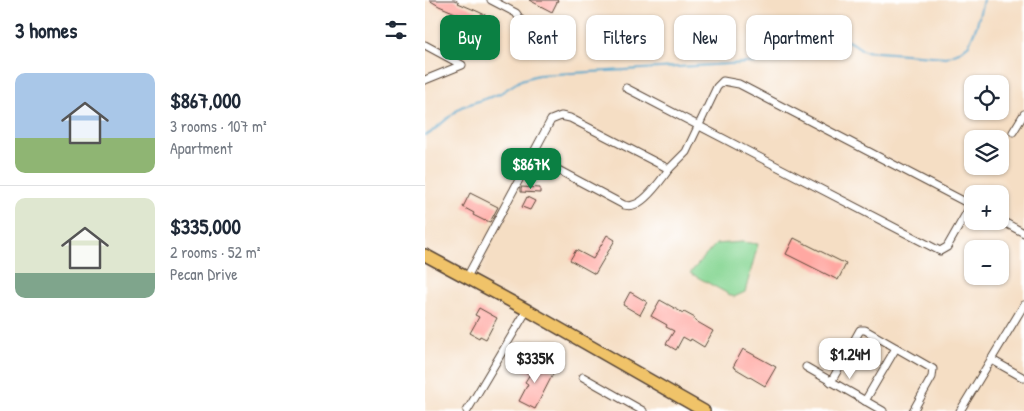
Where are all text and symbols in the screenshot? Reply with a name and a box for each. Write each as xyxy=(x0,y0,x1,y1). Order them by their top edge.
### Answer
chip: Buy xyxy=(440,15,500,60)
chip: Rent xyxy=(510,15,576,60)
chip: Filters xyxy=(586,15,664,60)
chip: New xyxy=(674,15,736,60)
chip: Apartment xyxy=(746,15,852,60)
text: 3 homes xyxy=(15,16,77,45)
icon: filters xyxy=(382,16,410,44)
map controls xyxy=(964,75,1009,285)
button: locate xyxy=(964,75,1009,120)
text: $867,000 xyxy=(170,86,241,115)
icon: home xyxy=(55,93,115,153)
text: 3 rooms · 107 m² xyxy=(170,115,267,137)
button: layers xyxy=(964,130,1009,175)
text: Apartment xyxy=(170,137,233,159)
pin: $867K xyxy=(496,148,566,190)
text: $867K xyxy=(512,153,550,175)
button: + xyxy=(964,185,1009,230)
text: $335,000 xyxy=(170,212,241,241)
icon: home xyxy=(55,218,115,278)
button: − xyxy=(964,240,1009,285)
text: 2 rooms · 52 m² xyxy=(170,241,260,263)
text: Pecan Drive xyxy=(170,263,238,285)
pin: $1.24M xyxy=(809,338,891,380)
pin: $335K xyxy=(500,342,570,384)
text: $1.24M xyxy=(830,343,870,365)
text: $335K xyxy=(516,347,554,369)

